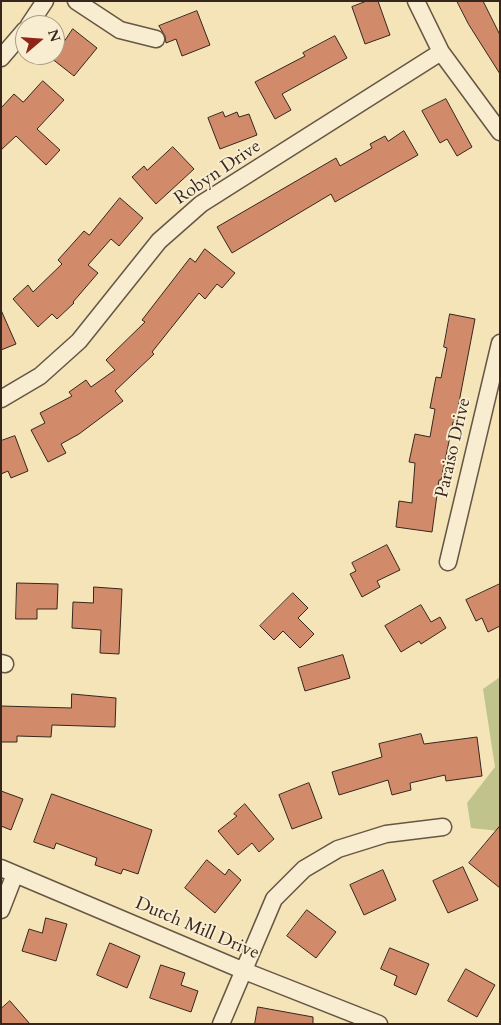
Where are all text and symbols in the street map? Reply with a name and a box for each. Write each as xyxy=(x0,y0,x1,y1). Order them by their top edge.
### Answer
north arrow xyxy=(15,15,65,65)
text: N xyxy=(43,27,65,44)
street label: Robyn Drive xyxy=(171,136,265,210)
street label: Paraiso Drive xyxy=(432,396,476,500)
street label: Dutch Mill Drive xyxy=(132,893,262,965)

